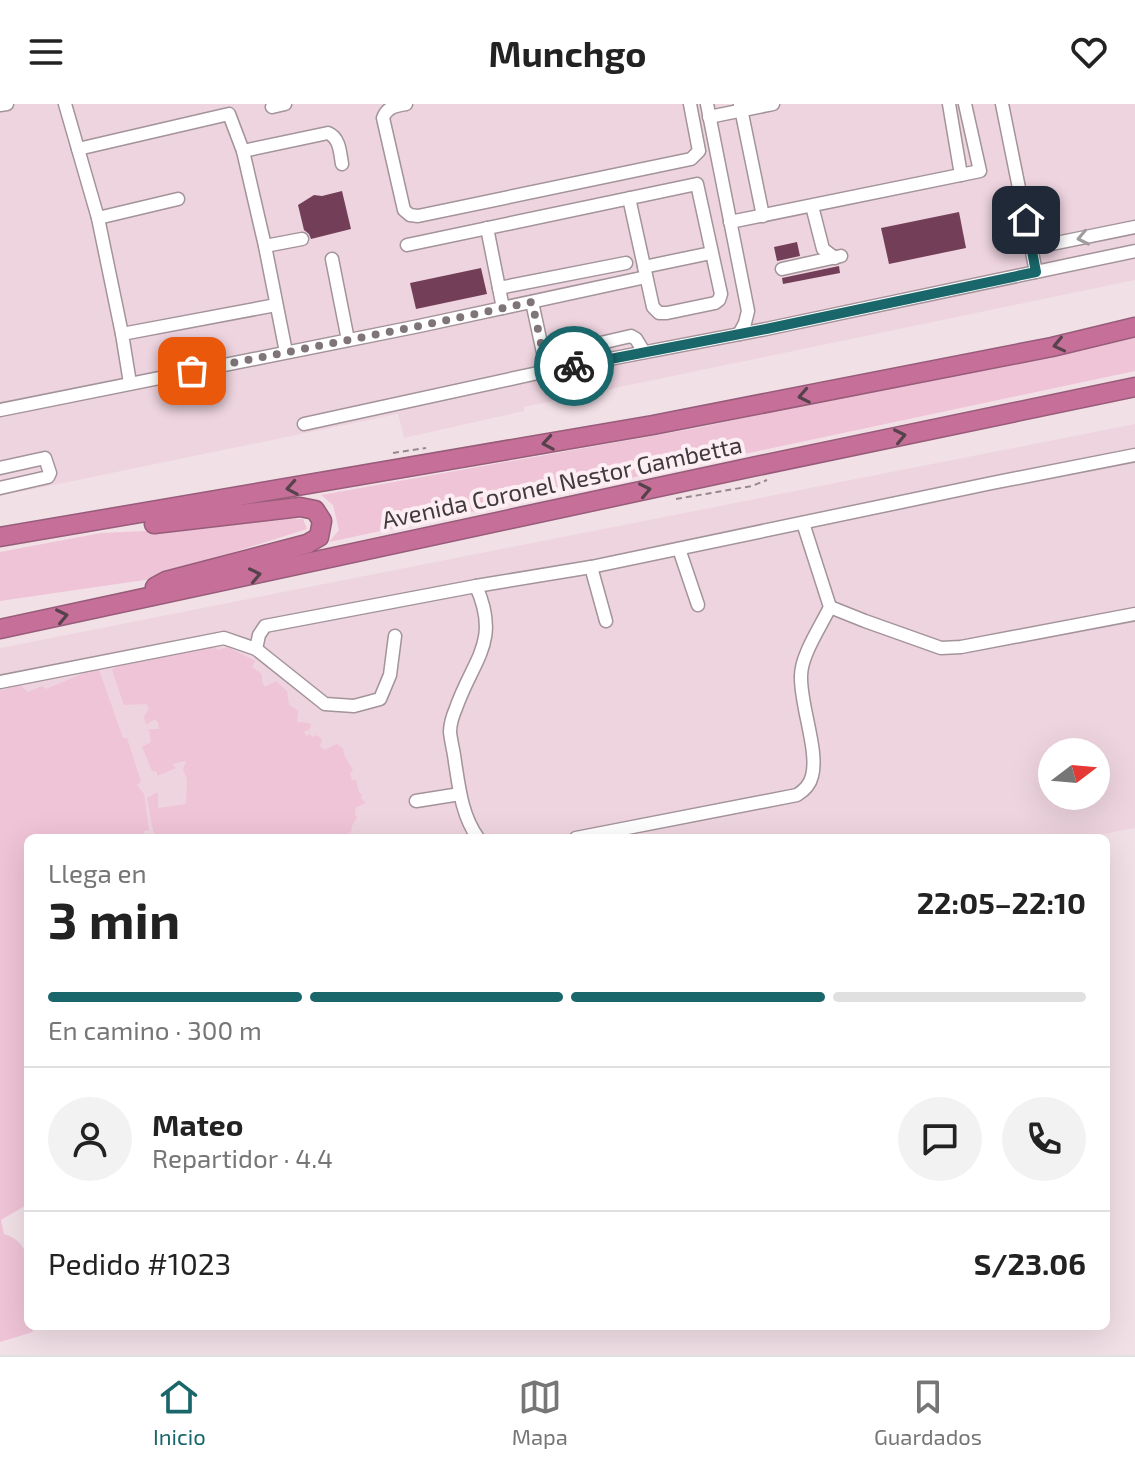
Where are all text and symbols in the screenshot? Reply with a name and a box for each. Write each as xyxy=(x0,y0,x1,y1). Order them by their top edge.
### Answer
icon: menu xyxy=(24,30,68,74)
icon: heart xyxy=(1067,30,1111,74)
text: Munchgo xyxy=(489,31,646,74)
pin xyxy=(992,186,1060,254)
icon: home xyxy=(1004,198,1048,242)
one-way arrow xyxy=(1077,229,1091,246)
courier xyxy=(534,326,614,406)
one-way arrow xyxy=(1053,336,1066,353)
pin xyxy=(158,337,226,405)
icon: bike xyxy=(552,344,596,388)
icon: bag xyxy=(170,349,214,393)
one-way arrow xyxy=(798,387,811,404)
one-way arrow xyxy=(892,428,906,445)
street label: Avenida Coronel Nestor Gambetta xyxy=(379,429,744,534)
one-way arrow xyxy=(542,434,555,451)
one-way arrow xyxy=(286,479,299,496)
one-way arrow xyxy=(638,482,652,499)
one-way arrow xyxy=(247,567,261,584)
one-way arrow xyxy=(54,608,68,625)
north arrow xyxy=(1038,738,1110,810)
map controls xyxy=(1038,738,1110,810)
text: Llega en xyxy=(48,857,147,888)
text: 22:05–22:10 xyxy=(917,884,1086,920)
text: 3 min xyxy=(48,887,180,949)
text: En camino · 300 m xyxy=(48,1014,262,1045)
button: person xyxy=(48,1097,132,1181)
button: chat xyxy=(898,1097,982,1181)
button: phone xyxy=(1002,1097,1086,1181)
text: Mateo xyxy=(152,1106,243,1142)
text: Repartidor · 4.4 xyxy=(152,1142,333,1173)
text: Pedido #1023 xyxy=(48,1245,231,1281)
text: S/23.06 xyxy=(974,1245,1086,1281)
tab: Inicio xyxy=(153,1375,206,1449)
tab: Mapa xyxy=(512,1375,568,1449)
tab: Guardados xyxy=(874,1375,982,1449)

